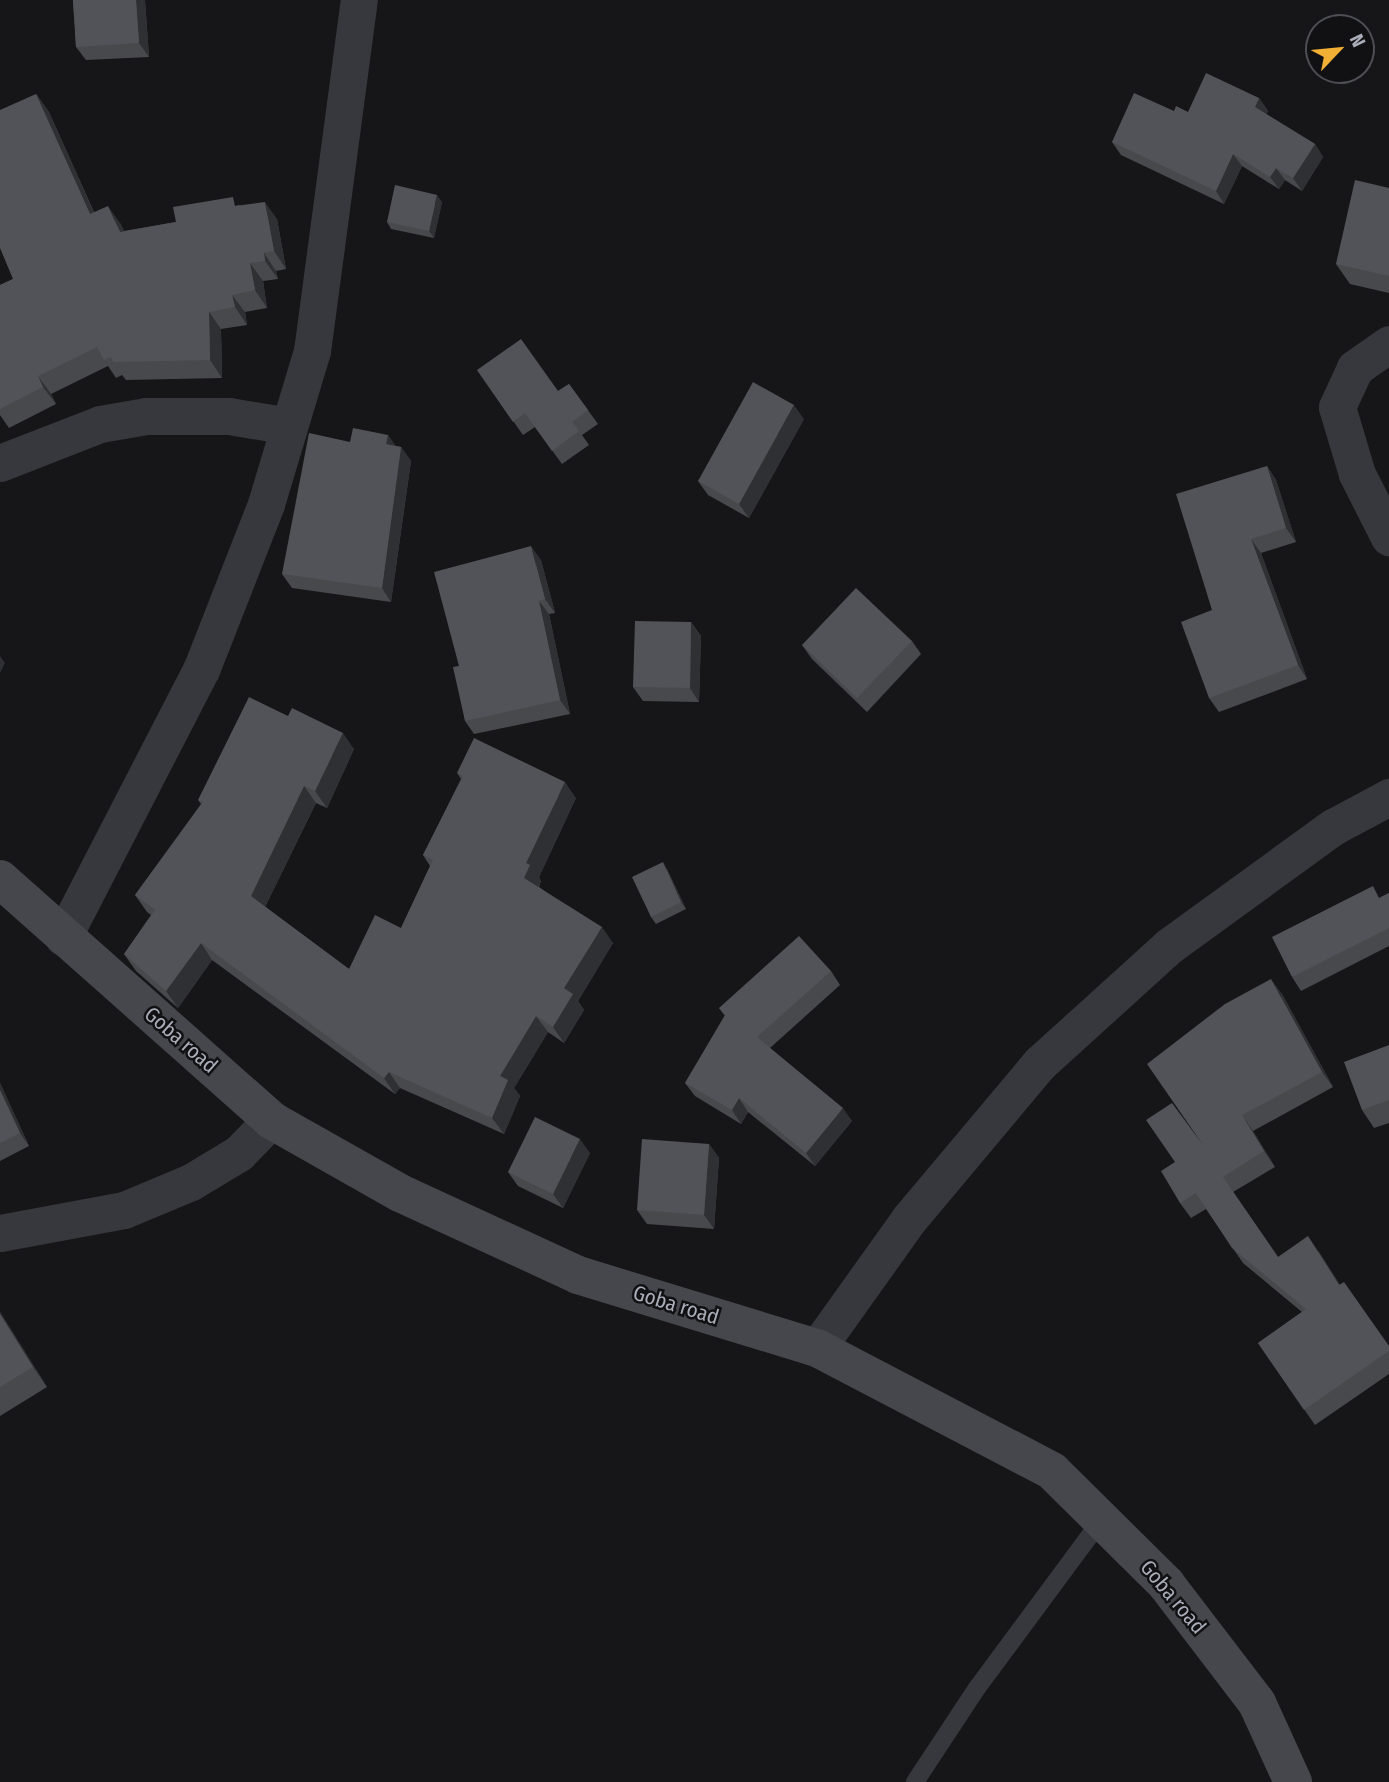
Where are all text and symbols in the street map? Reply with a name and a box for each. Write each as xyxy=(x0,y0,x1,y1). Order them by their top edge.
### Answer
north arrow xyxy=(1305,14,1375,84)
text: N xyxy=(1345,30,1370,51)
street label: Goba road xyxy=(139,1001,223,1079)
street label: Goba road xyxy=(630,1280,722,1330)
street label: Goba road xyxy=(1135,1555,1211,1639)

